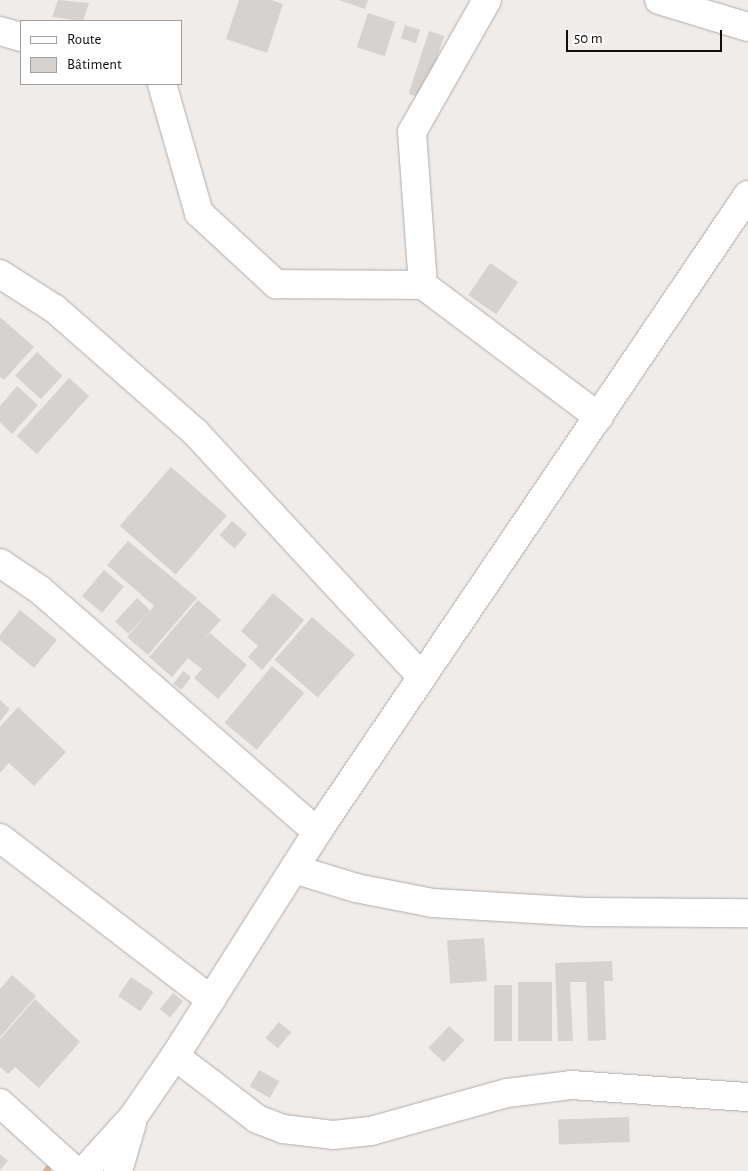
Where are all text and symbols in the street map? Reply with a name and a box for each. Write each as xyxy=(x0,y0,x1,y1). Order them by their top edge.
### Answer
legend xyxy=(20,20,182,85)
scale bar xyxy=(568,20,724,52)
text: 50 m xyxy=(574,31,603,46)
text: Route xyxy=(67,32,101,47)
text: Bâtiment xyxy=(67,57,122,72)

